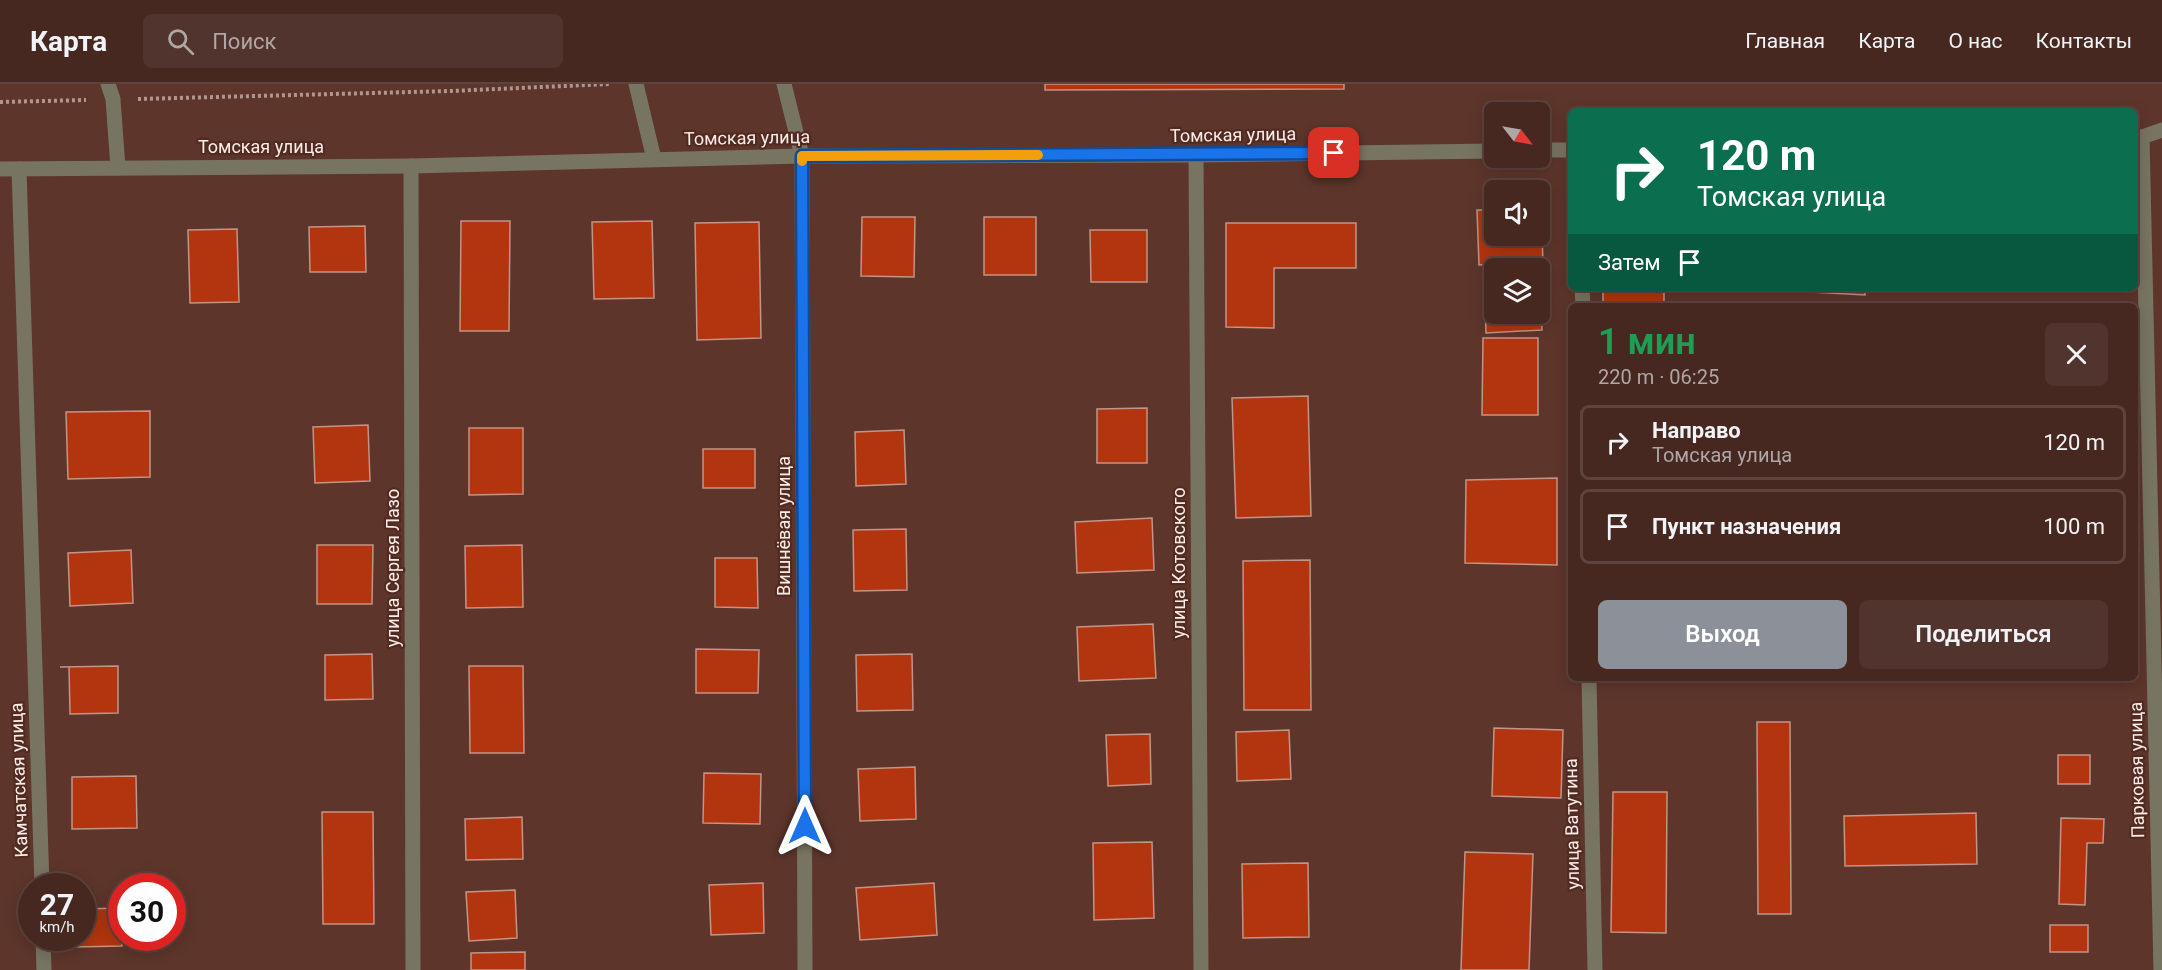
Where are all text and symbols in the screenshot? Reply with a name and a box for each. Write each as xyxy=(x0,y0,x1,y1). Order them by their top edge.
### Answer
search box xyxy=(143,14,563,68)
text: Карта xyxy=(30,25,107,58)
icon: search xyxy=(164,25,197,58)
text: Поиск xyxy=(212,29,277,54)
text: Главная xyxy=(1745,29,1825,53)
text: Карта xyxy=(1858,29,1915,53)
text: О нас xyxy=(1948,29,2003,53)
text: Контакты xyxy=(2036,29,2132,53)
north arrow xyxy=(1484,102,1550,168)
map controls xyxy=(1484,102,1550,324)
street label: Томская улица xyxy=(1170,123,1296,146)
street label: Томская улица xyxy=(684,126,810,149)
pin xyxy=(1308,127,1359,178)
text: 120 m xyxy=(1697,131,1816,180)
icon: right xyxy=(1598,132,1676,210)
street label: Томская улица xyxy=(198,136,324,157)
icon: arrive xyxy=(1317,136,1350,169)
button: sound xyxy=(1484,180,1550,246)
text: Томская улица xyxy=(1697,181,1886,213)
icon: arrive xyxy=(1673,246,1706,279)
text: Затем xyxy=(1598,250,1661,275)
button: layers xyxy=(1484,258,1550,324)
text: 1 мин xyxy=(1598,321,1696,363)
button: close xyxy=(2045,323,2108,386)
text: 220 m · 06:25 xyxy=(1598,365,1719,389)
text: Направо xyxy=(1652,418,1741,443)
icon: right xyxy=(1601,426,1634,459)
text: 120 m xyxy=(2043,430,2105,455)
text: Томская улица xyxy=(1652,443,1792,467)
street label: Вишнёвая улица xyxy=(773,456,794,596)
street label: улица Котовского xyxy=(1168,487,1189,639)
street label: улица Сергея Лазо xyxy=(382,489,403,647)
icon: arrive xyxy=(1601,510,1634,543)
text: Пункт назначения xyxy=(1652,514,1841,539)
text: 100 m xyxy=(2043,514,2105,539)
button: Выход xyxy=(1598,600,1847,669)
button: Поделиться xyxy=(1859,600,2108,669)
street label: Камчатская улица xyxy=(5,702,32,858)
street label: Парковая улица xyxy=(2125,702,2148,838)
street label: улица Ватутина xyxy=(1560,758,1583,890)
position arrow xyxy=(773,794,837,858)
speed limit sign: 30 xyxy=(108,873,186,951)
text: 27 xyxy=(40,887,74,922)
text: km/h xyxy=(39,918,75,936)

